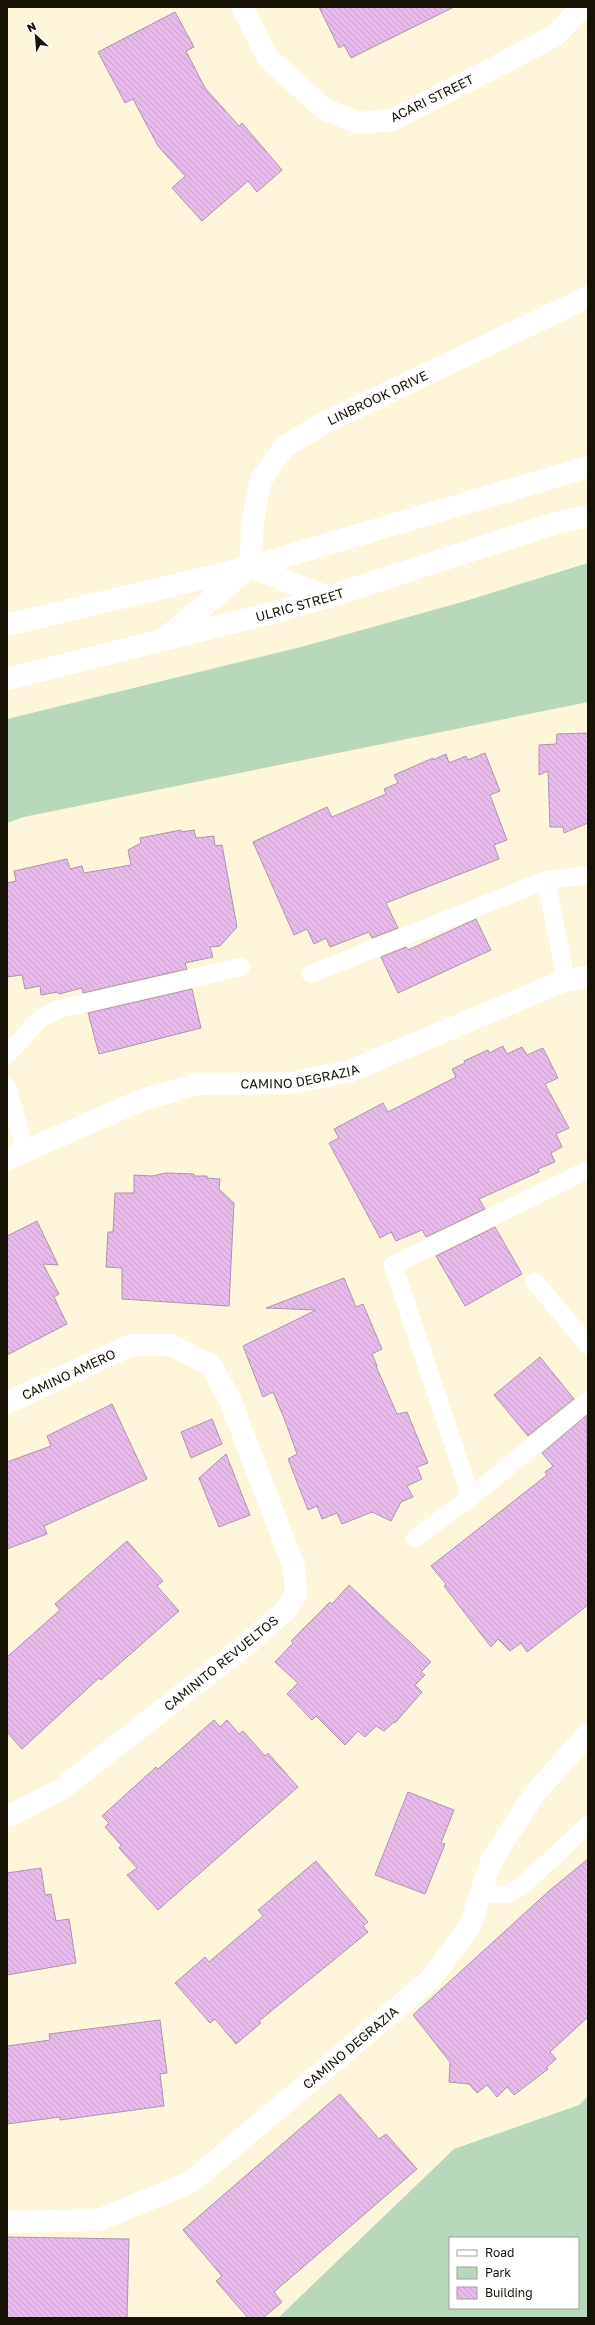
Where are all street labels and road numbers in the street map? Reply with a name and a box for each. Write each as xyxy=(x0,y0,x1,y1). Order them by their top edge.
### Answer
street label: ACARI STREET xyxy=(388,71,476,125)
street label: LINBROOK DRIVE xyxy=(325,367,430,428)
street label: ULRIC STREET xyxy=(254,584,346,625)
street label: CAMINO DEGRAZIA xyxy=(240,1060,362,1092)
street label: CAMINO AMERO xyxy=(19,1345,118,1403)
street label: CAMINITO REVUELTOS xyxy=(161,1612,281,1714)
street label: CAMINO DEGRAZIA xyxy=(299,2003,401,2092)

